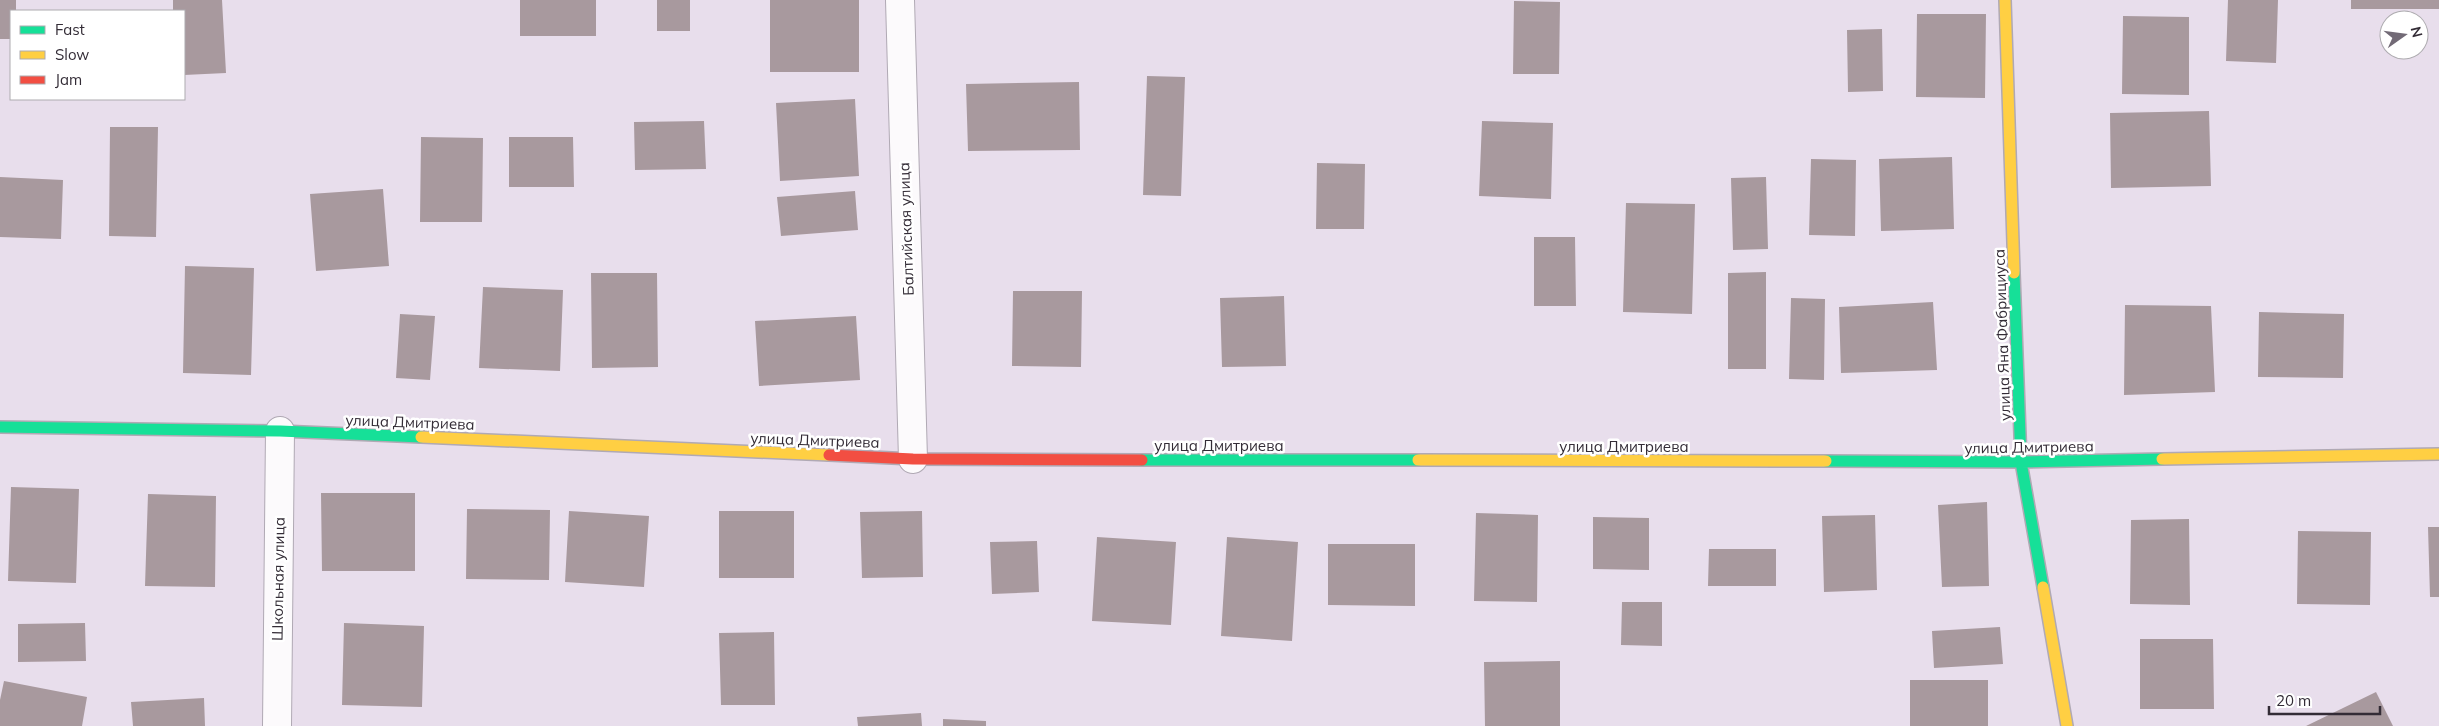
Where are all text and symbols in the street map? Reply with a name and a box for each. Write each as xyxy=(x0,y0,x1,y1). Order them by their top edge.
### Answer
legend xyxy=(10,10,185,100)
north arrow xyxy=(2379,10,2429,60)
text: Fast xyxy=(55,20,85,39)
text: N xyxy=(2407,25,2427,39)
text: Slow xyxy=(55,45,89,64)
text: Jam xyxy=(55,70,82,89)
street label: Балтийская улица xyxy=(894,162,918,296)
street label: улица Яна Фабрициуса xyxy=(1990,249,2014,421)
street label: улица Дмитриева xyxy=(345,410,475,434)
street label: улица Дмитриева xyxy=(750,428,880,452)
street label: улица Дмитриева xyxy=(1154,436,1284,455)
street label: улица Дмитриева xyxy=(1964,436,2094,458)
street label: улица Дмитриева xyxy=(1559,437,1689,456)
street label: Школьная улица xyxy=(267,517,289,641)
scale bar xyxy=(2269,684,2380,716)
text: 20 m xyxy=(2276,691,2311,710)

